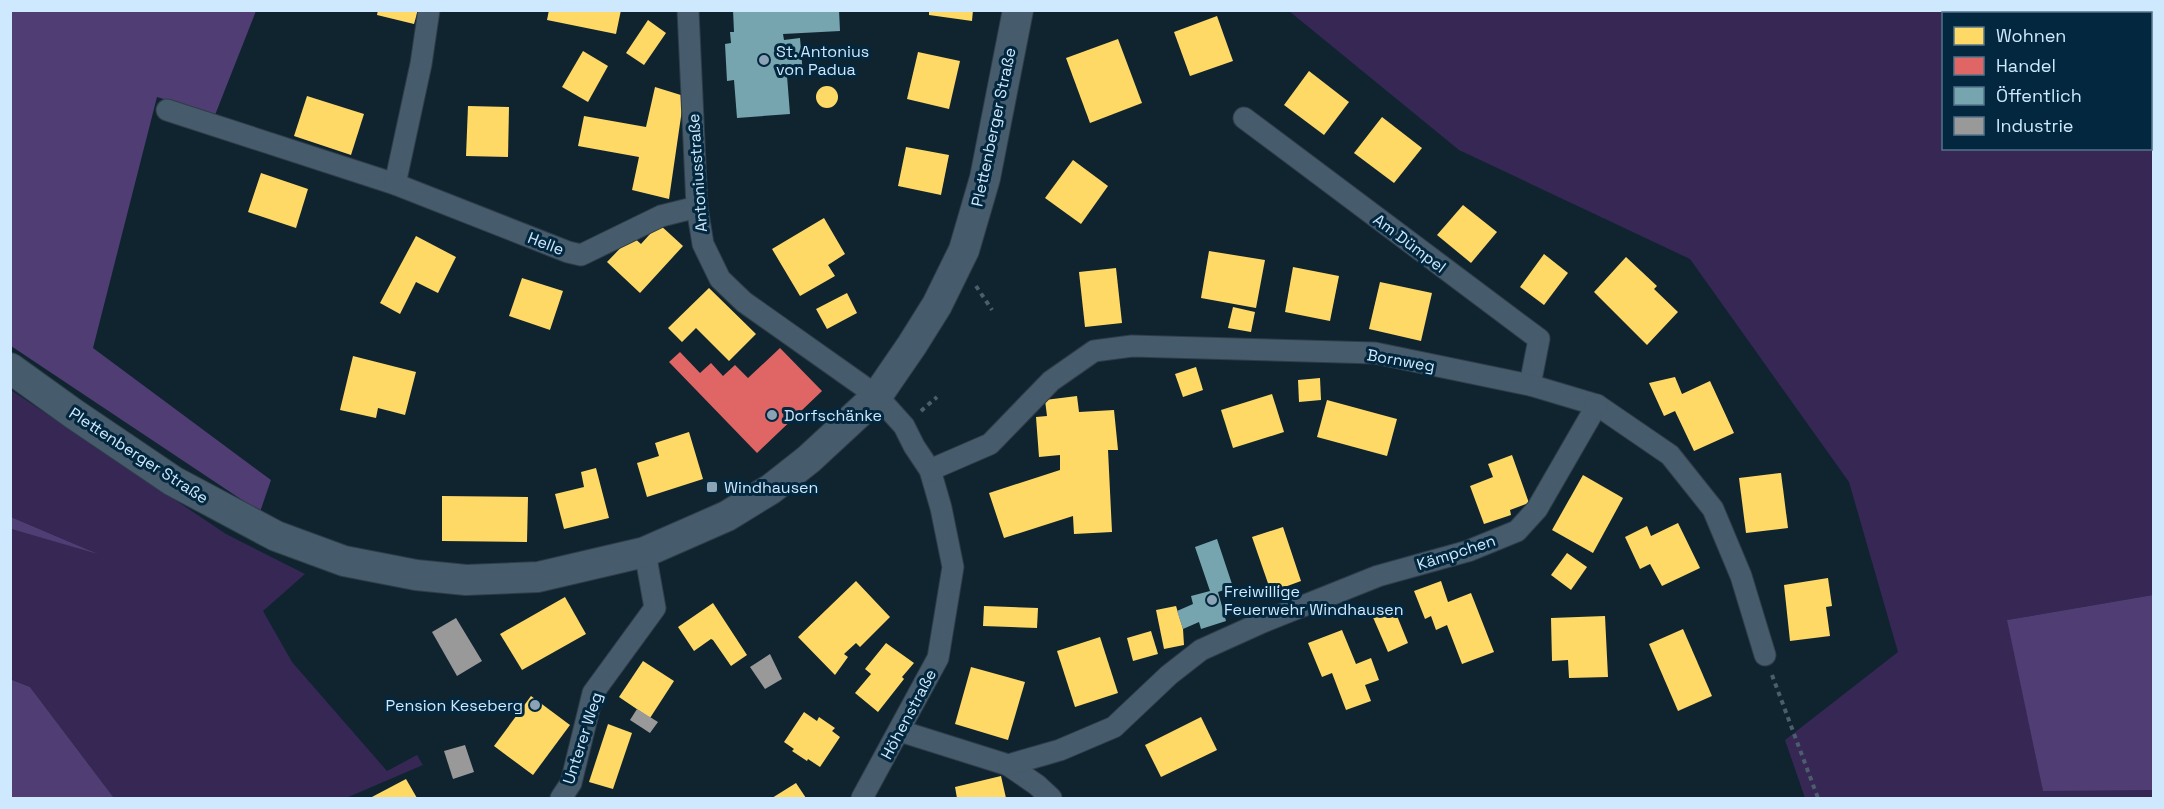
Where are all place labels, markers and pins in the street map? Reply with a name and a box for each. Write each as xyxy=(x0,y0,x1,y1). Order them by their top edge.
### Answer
place label: St. Antonius von Padua xyxy=(776,41,869,80)
marker: St. Antonius von Padua xyxy=(757,53,771,67)
place label: Dorfschänke xyxy=(784,405,882,426)
marker: Dorfschänke xyxy=(765,408,779,422)
place label: Windhausen xyxy=(724,477,818,498)
marker: Windhausen xyxy=(705,480,719,494)
place label: Freiwillige Feuerwehr Windhausen xyxy=(1224,581,1404,620)
marker: Freiwillige Feuerwehr Windhausen xyxy=(1205,593,1219,607)
place label: Pension Keseberg xyxy=(386,695,523,716)
marker: Pension Keseberg xyxy=(528,698,542,712)

